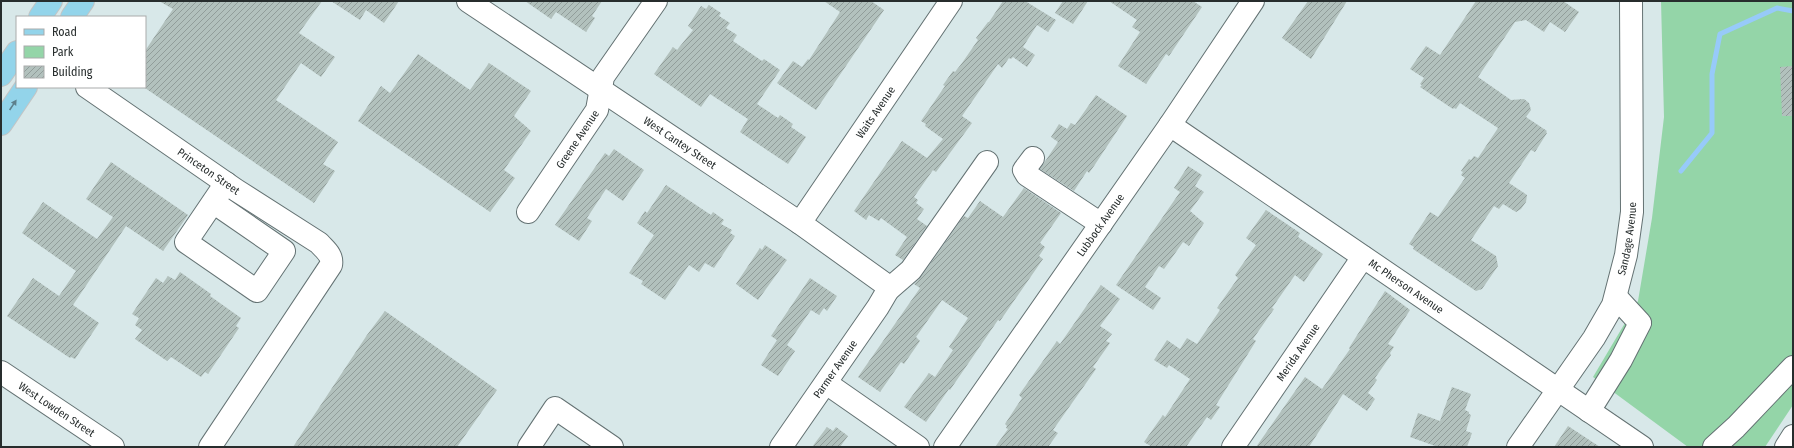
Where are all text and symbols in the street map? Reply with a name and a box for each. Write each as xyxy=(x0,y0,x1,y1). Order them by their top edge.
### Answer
legend xyxy=(16,16,146,88)
text: Road xyxy=(52,25,77,39)
text: Park xyxy=(52,45,74,59)
text: Building xyxy=(52,65,93,79)
street label: Waits Avenue xyxy=(853,84,898,141)
one-way arrow xyxy=(10,100,17,111)
street label: Greene Avenue xyxy=(553,108,602,171)
street label: West Cantey Street xyxy=(641,114,719,172)
street label: Princeton Street xyxy=(175,146,242,198)
street label: Lubbock Avenue xyxy=(1074,191,1127,259)
street label: Sandage Avenue xyxy=(1615,202,1639,277)
street label: Mc Pherson Avenue xyxy=(1366,257,1446,317)
street label: Merida Avenue xyxy=(1274,321,1323,384)
street label: Parmer Avenue xyxy=(811,338,860,401)
street label: West Lowden Street xyxy=(16,380,97,440)

